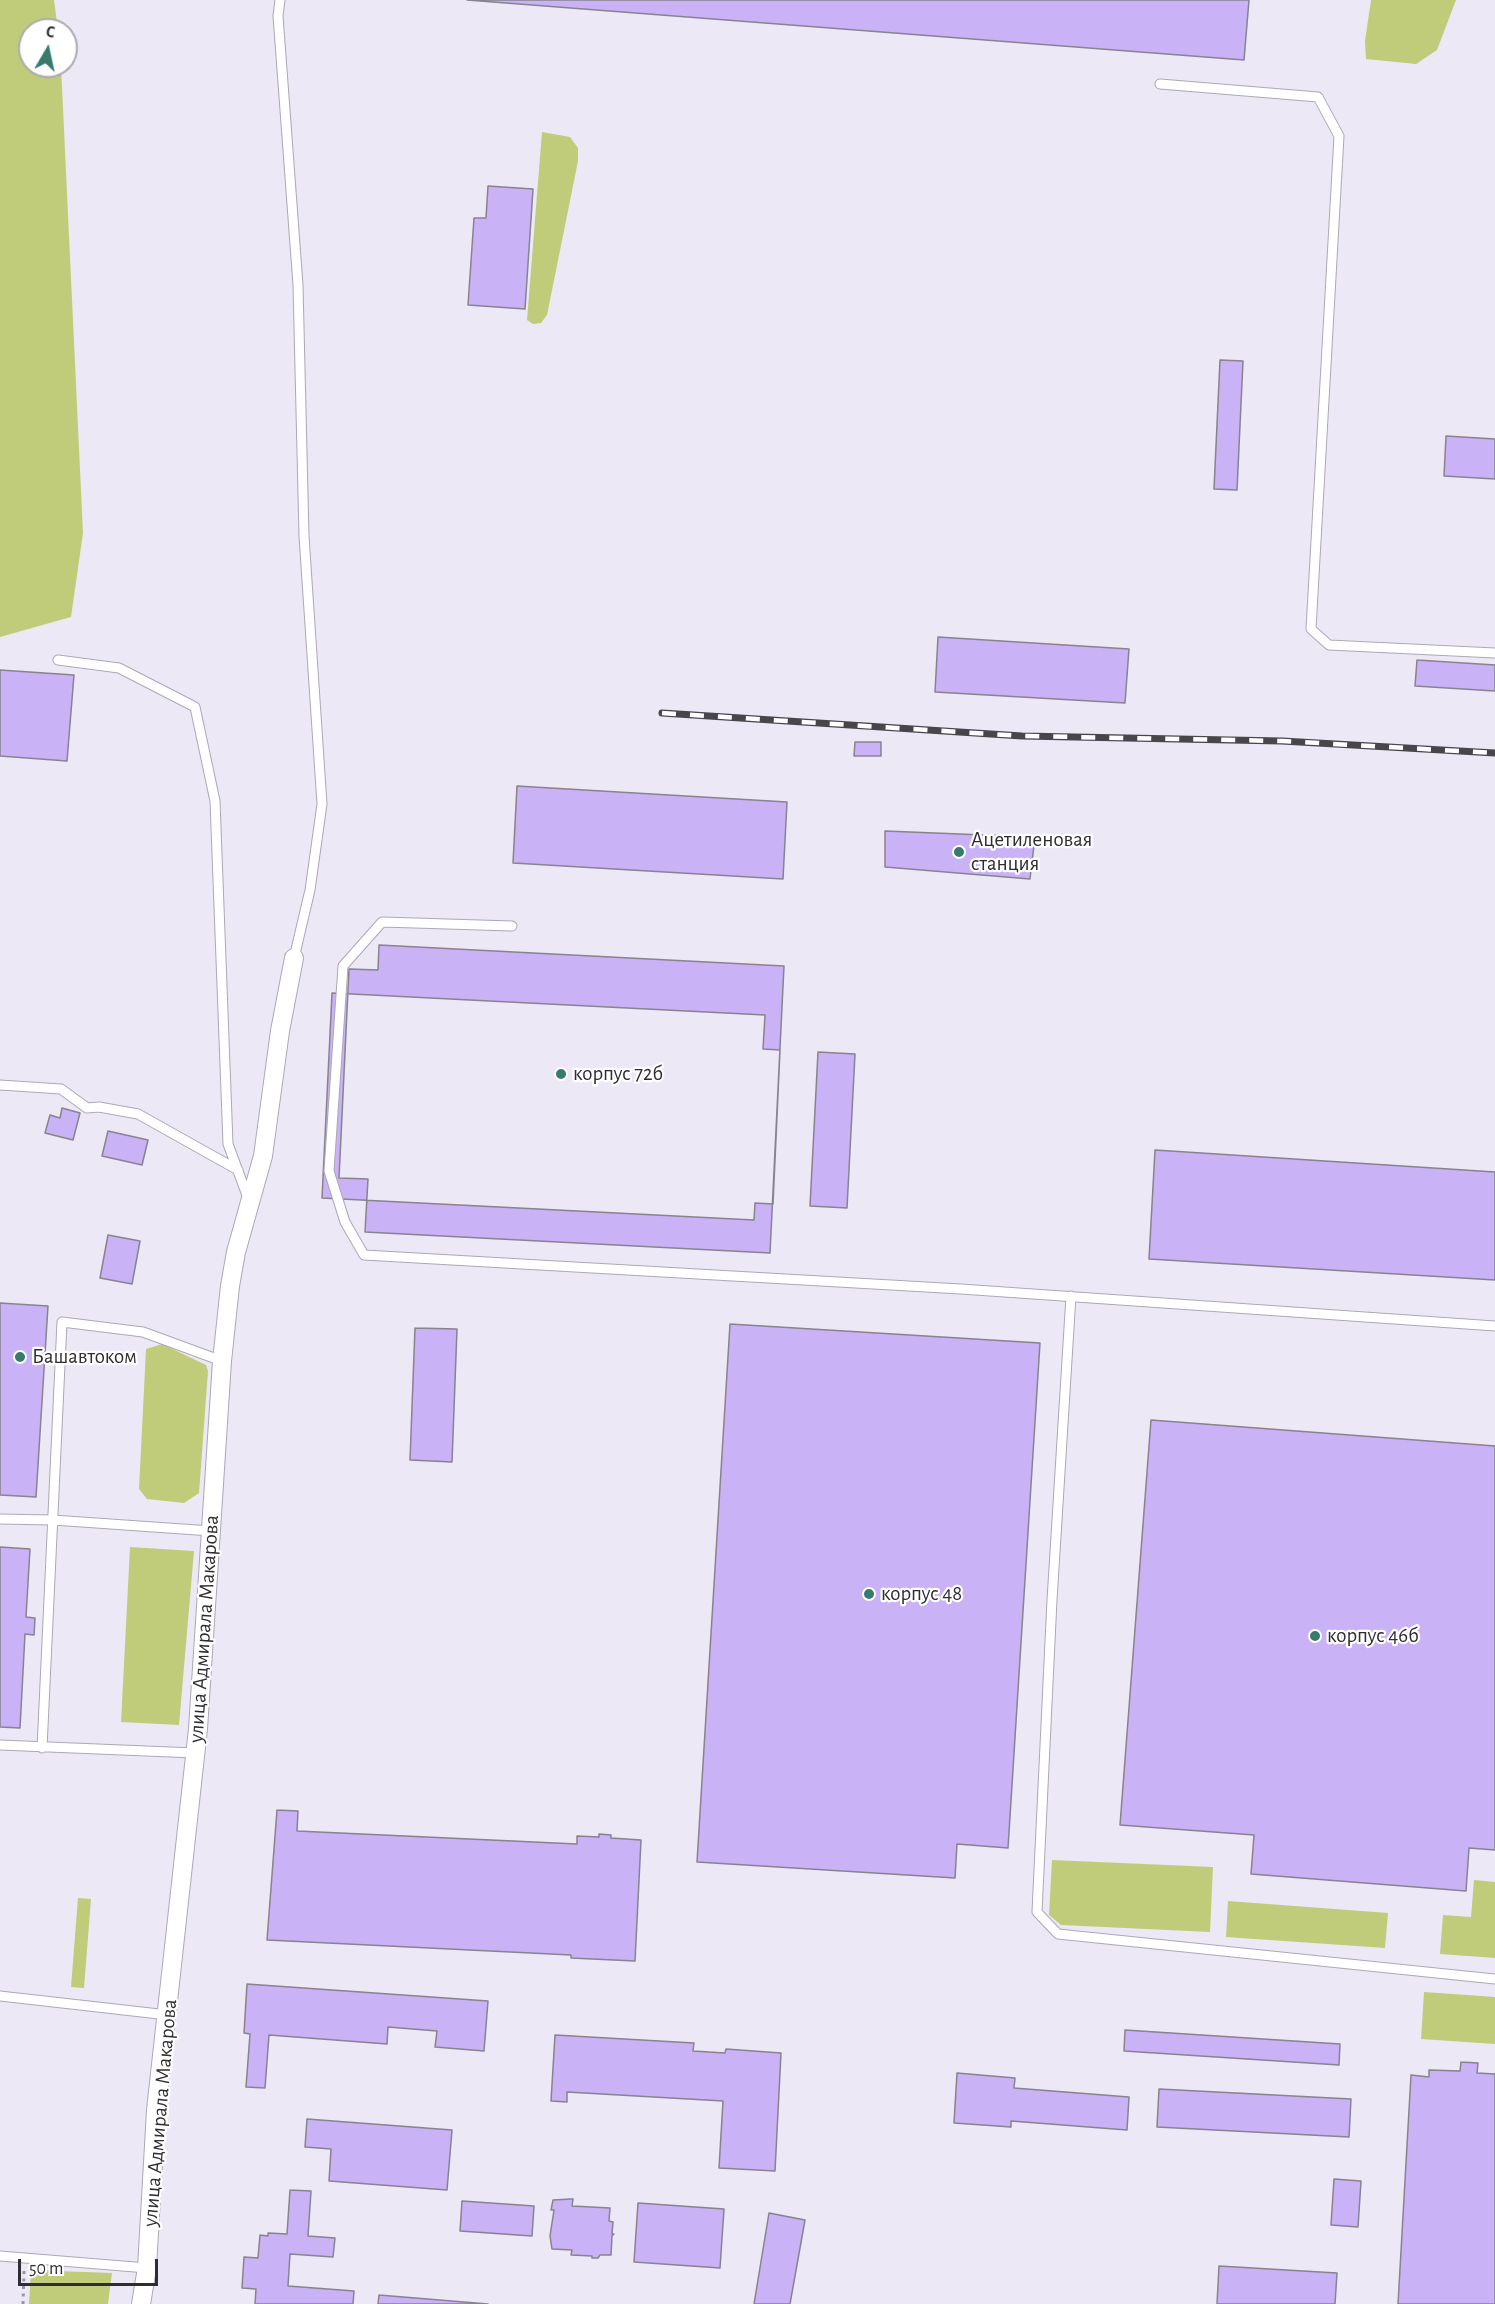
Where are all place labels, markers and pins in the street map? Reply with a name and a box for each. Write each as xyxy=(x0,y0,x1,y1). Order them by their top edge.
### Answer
place label: Ацетиленовая станция xyxy=(971,827,1092,877)
marker: Ацетиленовая станция xyxy=(952,845,966,859)
place label: корпус 72б xyxy=(573,1061,663,1087)
marker: корпус 72б xyxy=(554,1067,568,1081)
place label: Башавтоком xyxy=(32,1344,137,1370)
marker: Башавтоком xyxy=(13,1350,27,1364)
place label: корпус 48 xyxy=(881,1581,962,1607)
marker: корпус 48 xyxy=(862,1587,876,1601)
place label: корпус 46б xyxy=(1327,1623,1419,1649)
marker: корпус 46б xyxy=(1308,1629,1322,1643)

